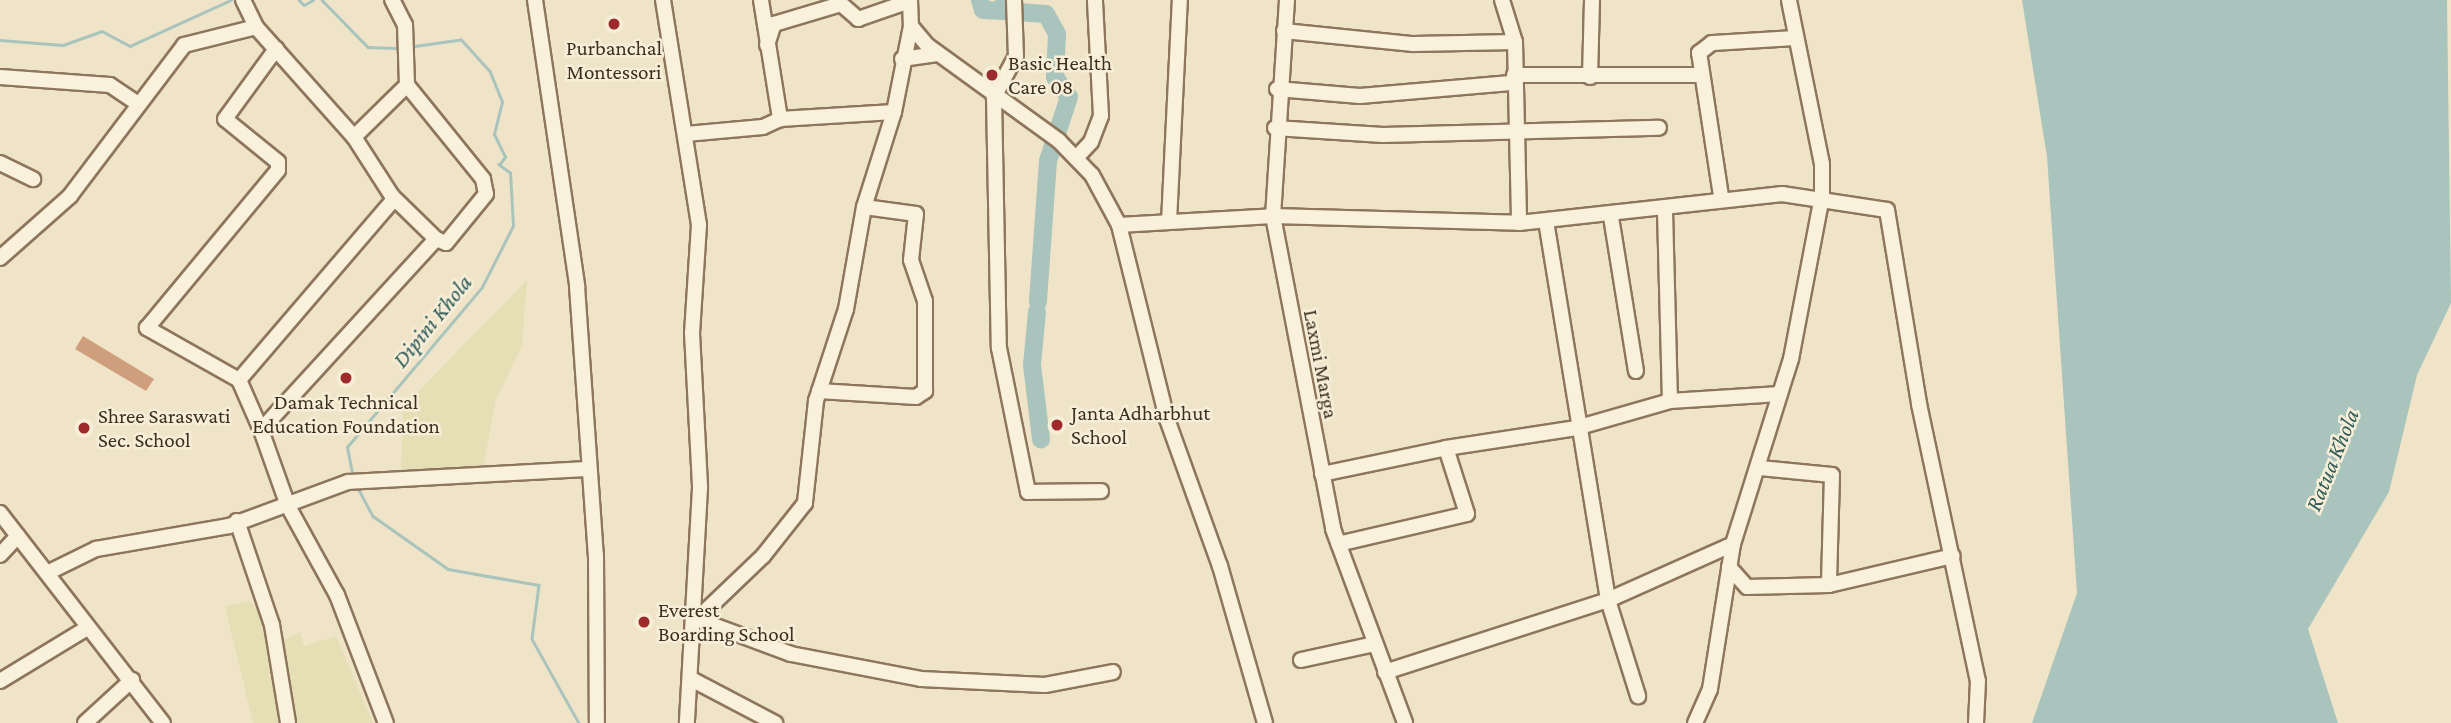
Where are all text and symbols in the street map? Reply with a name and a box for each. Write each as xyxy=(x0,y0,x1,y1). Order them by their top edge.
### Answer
marker: Purbanchal Montessori xyxy=(606,16,622,32)
place label: Purbanchal Montessori xyxy=(566,35,662,85)
place label: Basic Health Care 08 xyxy=(1008,50,1112,100)
marker: Basic Health Care 08 xyxy=(982,65,1002,85)
water label: Dipini Khola xyxy=(386,269,478,373)
street label: Laxmi Marga xyxy=(1298,307,1344,421)
marker: Damak Technical Education Foundation xyxy=(338,370,354,386)
place label: Damak Technical Education Foundation xyxy=(252,389,440,439)
place label: Janta Adharbhut School xyxy=(1071,400,1210,450)
place label: Shree Saraswati Sec. School xyxy=(98,403,230,453)
water label: Ratua Khola xyxy=(2299,405,2365,515)
marker: Janta Adharbhut School xyxy=(1049,417,1065,433)
marker: Shree Saraswati Sec. School xyxy=(76,420,92,436)
place label: Everest Boarding School xyxy=(658,597,795,647)
marker: Everest Boarding School xyxy=(636,614,652,630)

